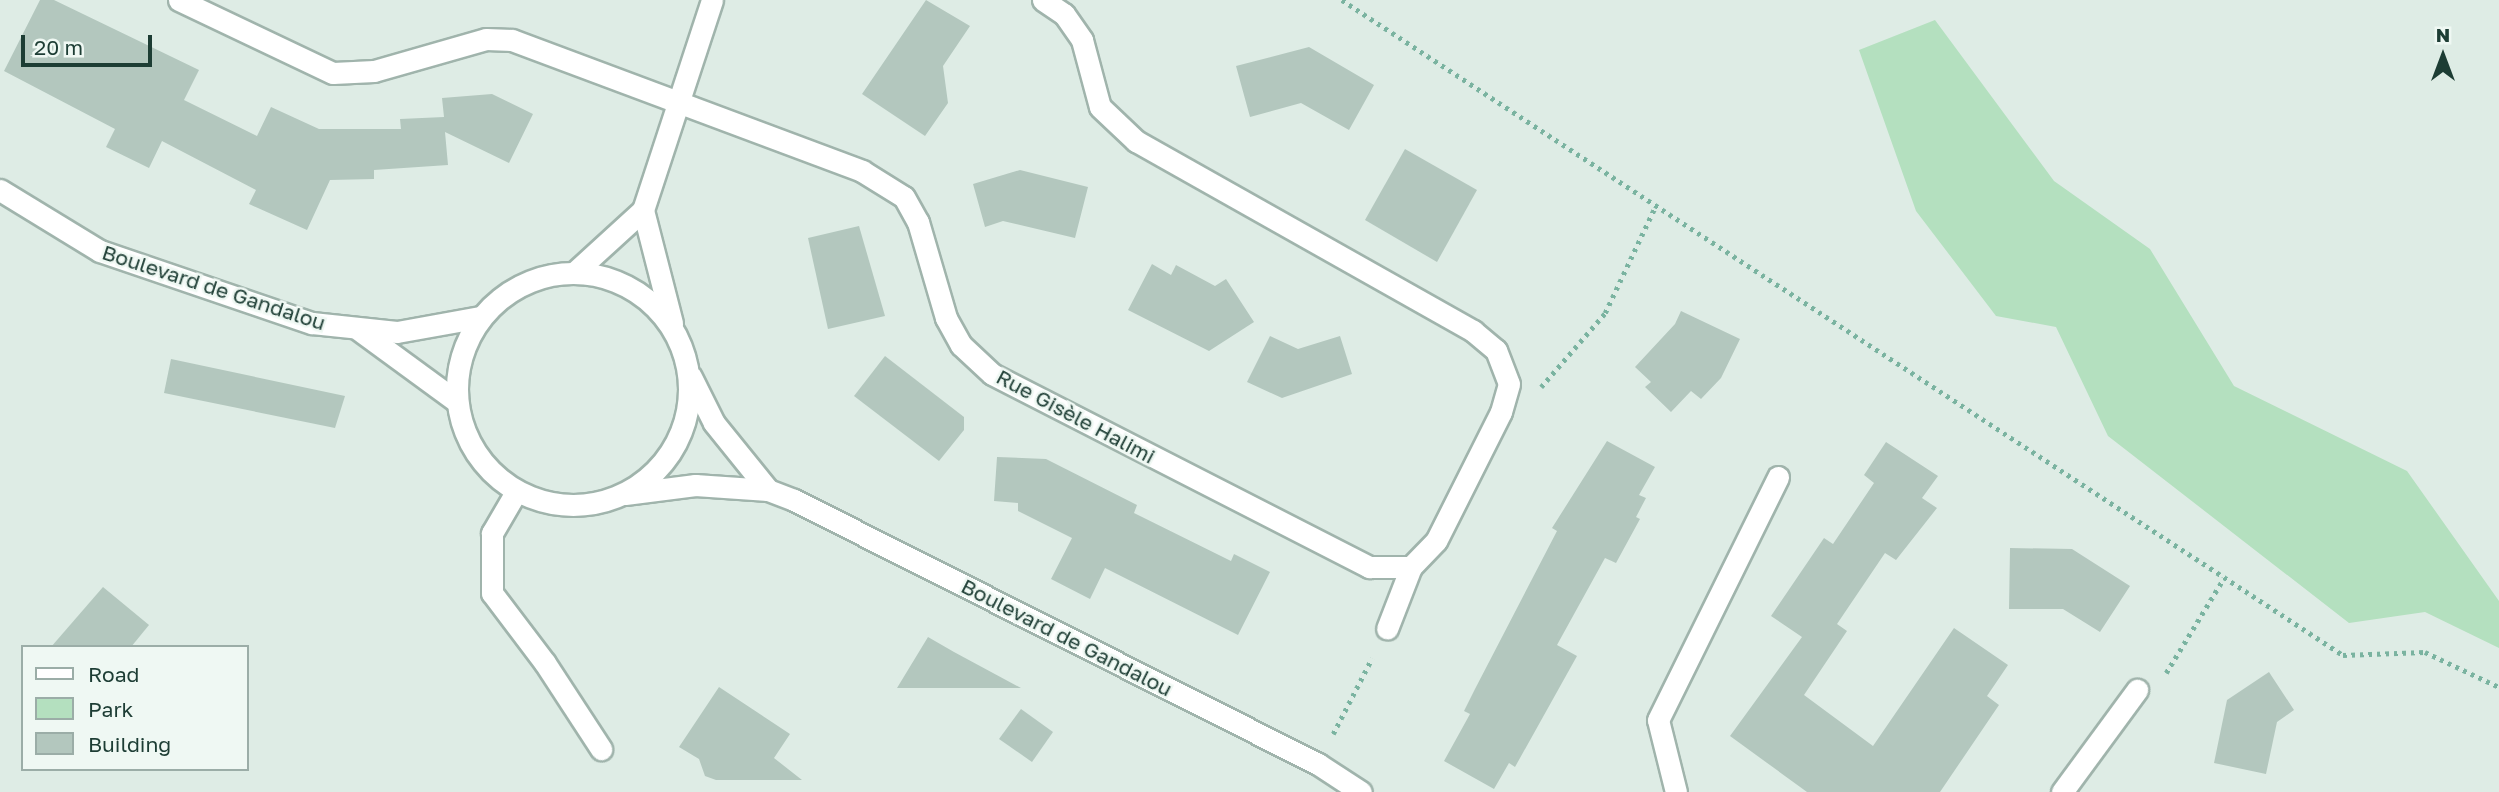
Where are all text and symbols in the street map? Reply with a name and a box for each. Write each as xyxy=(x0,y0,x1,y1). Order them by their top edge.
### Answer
scale bar xyxy=(24,21,156,65)
north arrow xyxy=(2408,21,2478,91)
text: N xyxy=(2436,23,2450,46)
text: 20 m xyxy=(34,34,83,60)
street label: Boulevard de Gandalou xyxy=(99,239,329,335)
street label: Rue Gisèle Halimi xyxy=(992,364,1160,468)
street label: Boulevard de Gandalou xyxy=(957,573,1177,701)
legend xyxy=(21,645,248,771)
text: Road xyxy=(88,661,139,687)
text: Park xyxy=(88,696,133,722)
text: Building xyxy=(88,731,171,757)

